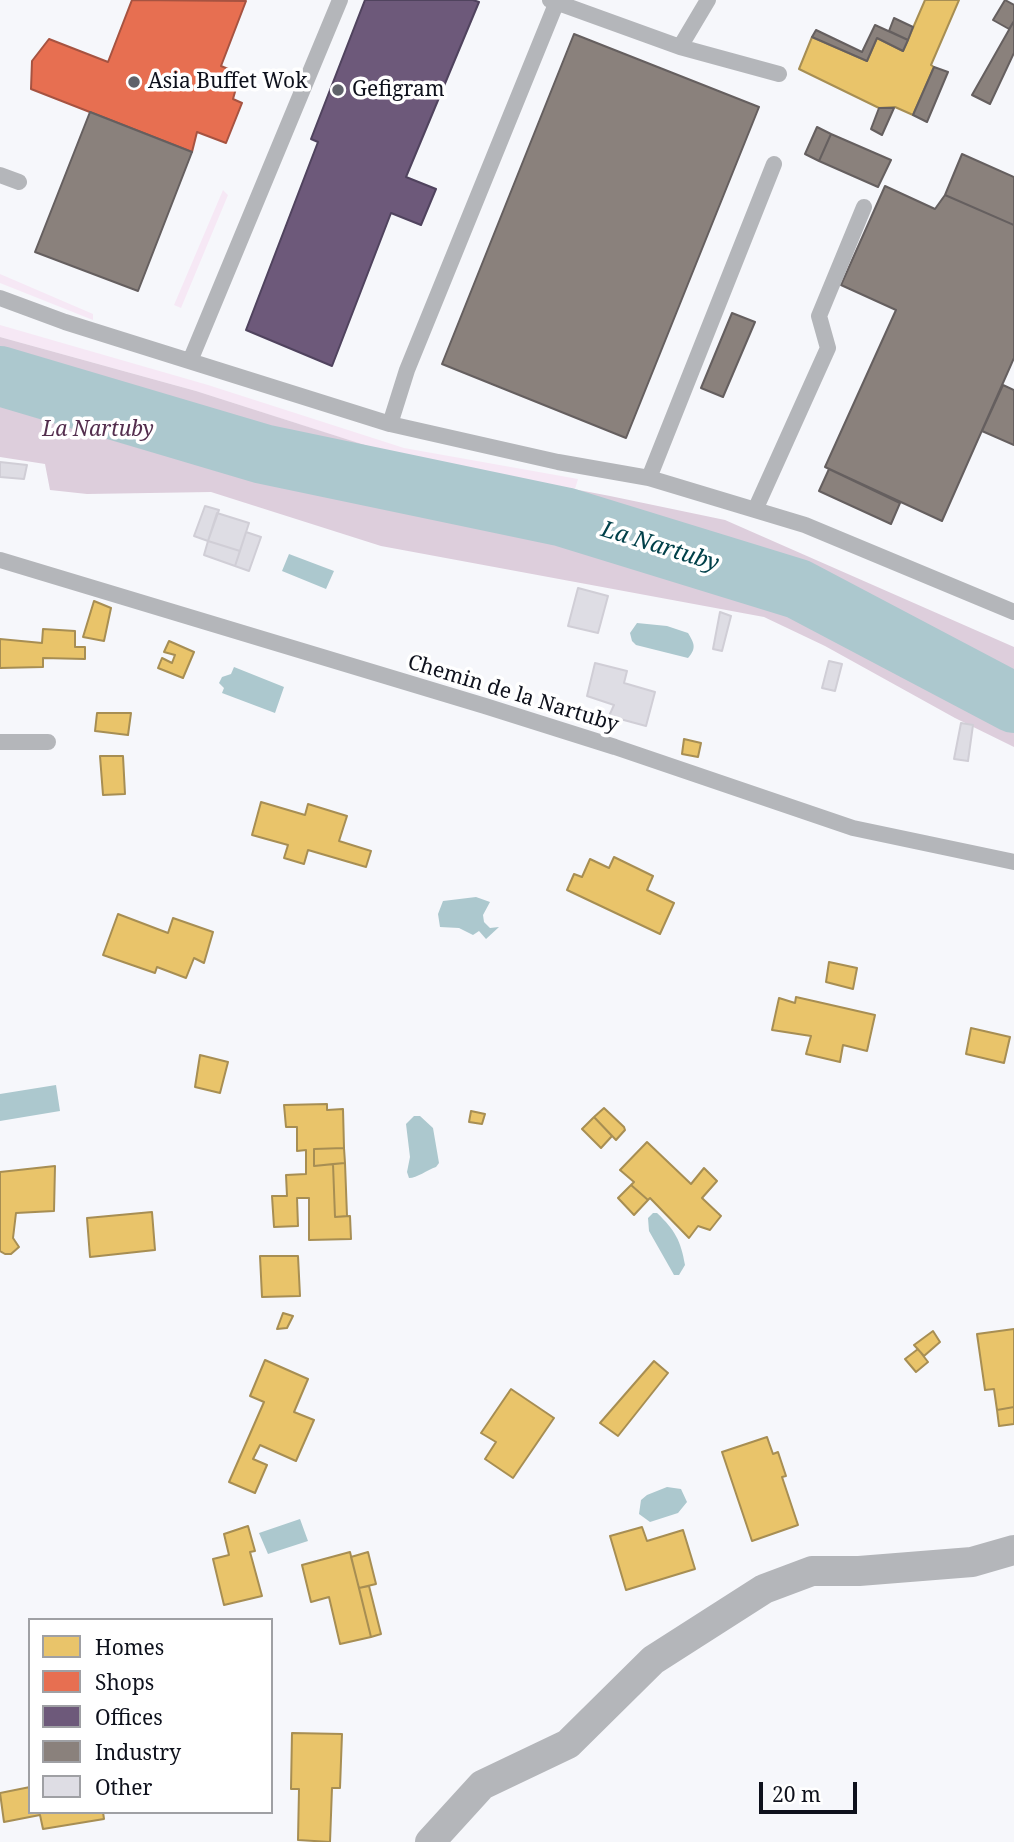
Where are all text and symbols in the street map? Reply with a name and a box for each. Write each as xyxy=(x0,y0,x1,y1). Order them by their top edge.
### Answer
place label: Asia Buffet Wok xyxy=(148,69,307,95)
marker: Asia Buffet Wok xyxy=(126,74,142,90)
place label: Gefigram xyxy=(352,77,445,103)
marker: Gefigram xyxy=(330,82,346,98)
park label: La Nartuby xyxy=(42,417,154,443)
water label: La Nartuby xyxy=(598,516,722,578)
street label: Chemin de la Nartuby xyxy=(404,650,622,738)
legend xyxy=(28,1618,273,1814)
text: Homes xyxy=(95,1633,164,1661)
text: Shops xyxy=(95,1668,154,1696)
text: Offices xyxy=(95,1703,163,1731)
text: Industry xyxy=(95,1738,181,1766)
scale bar xyxy=(762,1769,860,1813)
text: Other xyxy=(95,1773,152,1801)
text: 20 m xyxy=(772,1780,821,1808)

